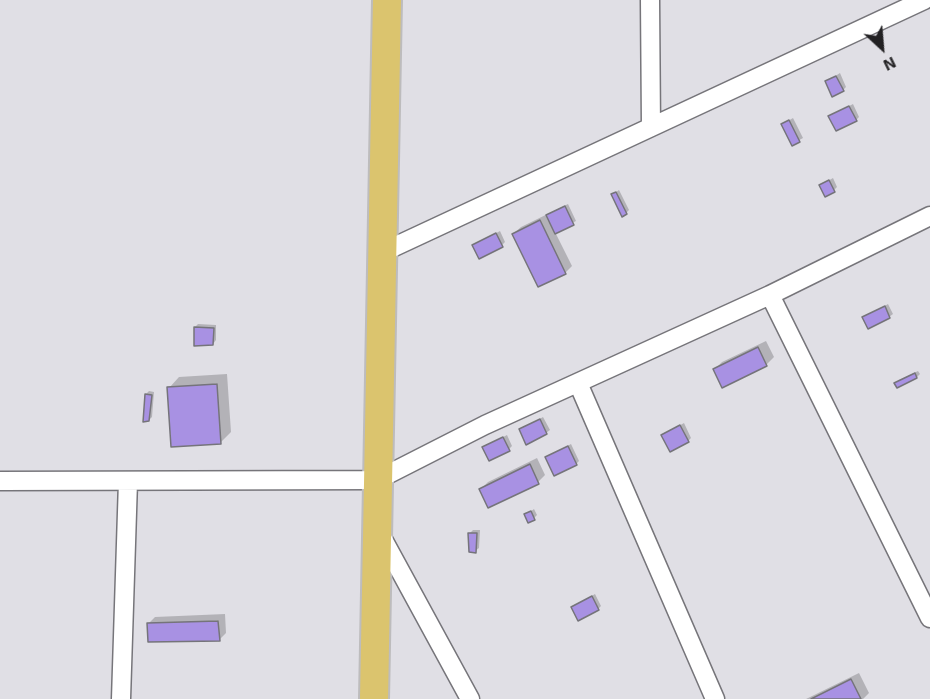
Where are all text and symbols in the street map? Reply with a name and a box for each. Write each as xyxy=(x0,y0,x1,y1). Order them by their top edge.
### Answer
north arrow xyxy=(852,18,912,78)
text: N xyxy=(881,54,899,76)

